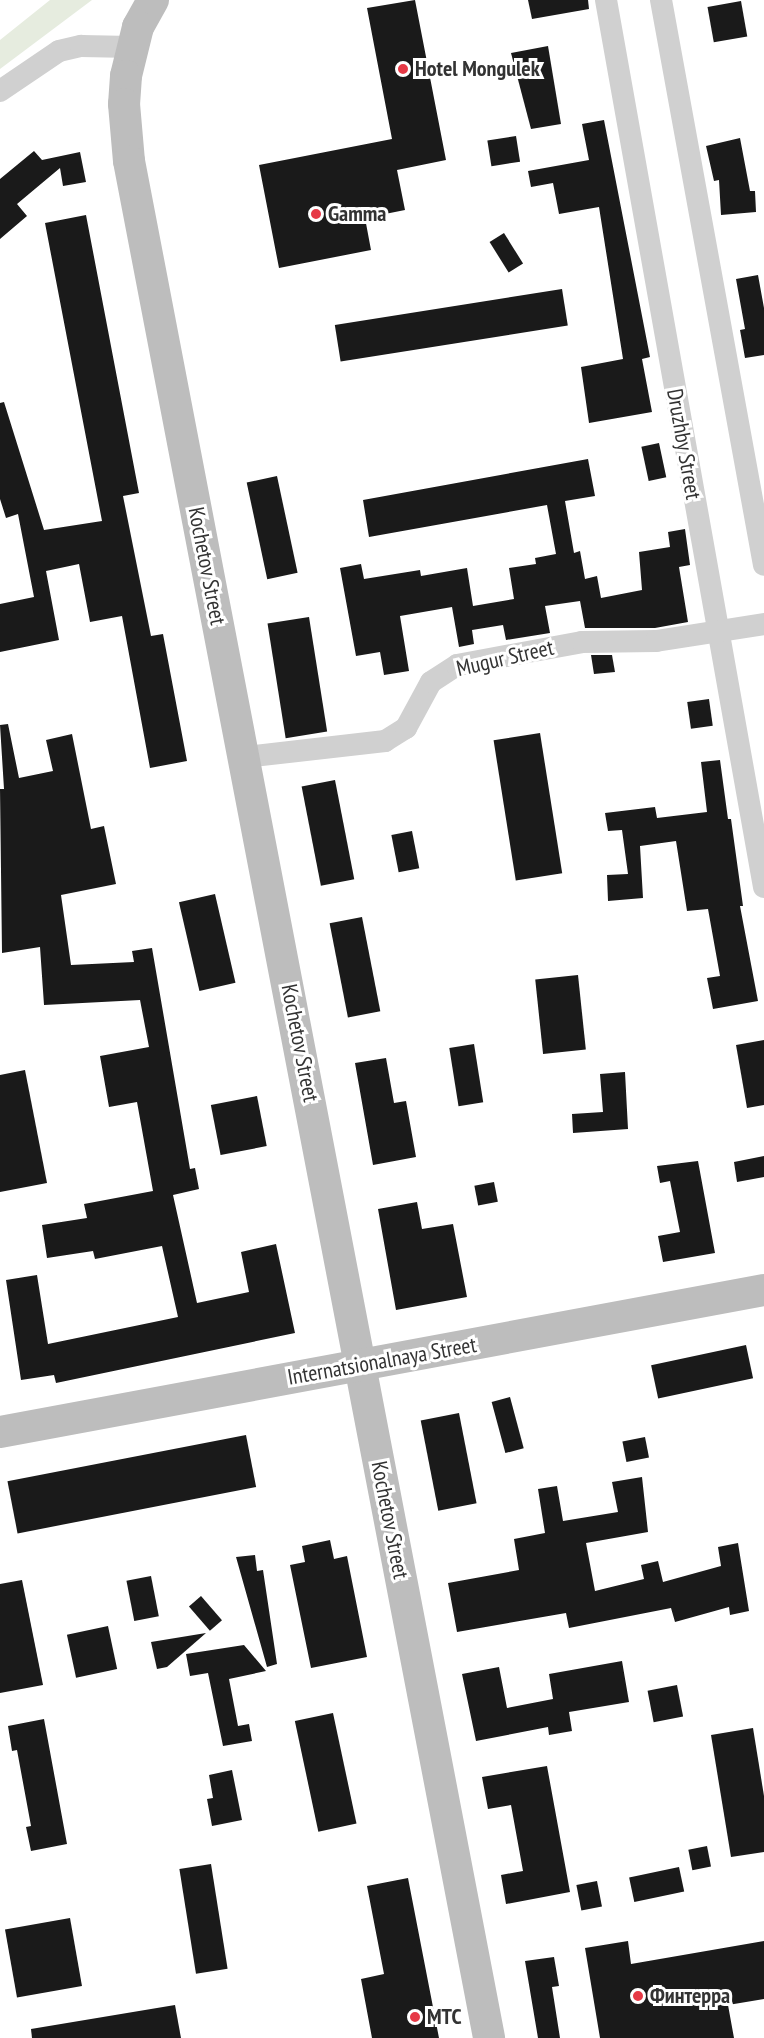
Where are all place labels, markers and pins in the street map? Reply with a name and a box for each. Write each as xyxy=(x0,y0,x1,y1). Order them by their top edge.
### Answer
place label: Hotel Mongulek xyxy=(415,56,540,82)
marker: Hotel Mongulek xyxy=(396,62,410,76)
place label: Gamma xyxy=(328,201,386,227)
marker: Gamma xyxy=(309,207,323,221)
place label: Финтерра xyxy=(650,1983,730,2009)
marker: Финтерра xyxy=(631,1989,645,2003)
place label: МТС xyxy=(427,2004,461,2030)
marker: МТС xyxy=(408,2010,422,2024)

